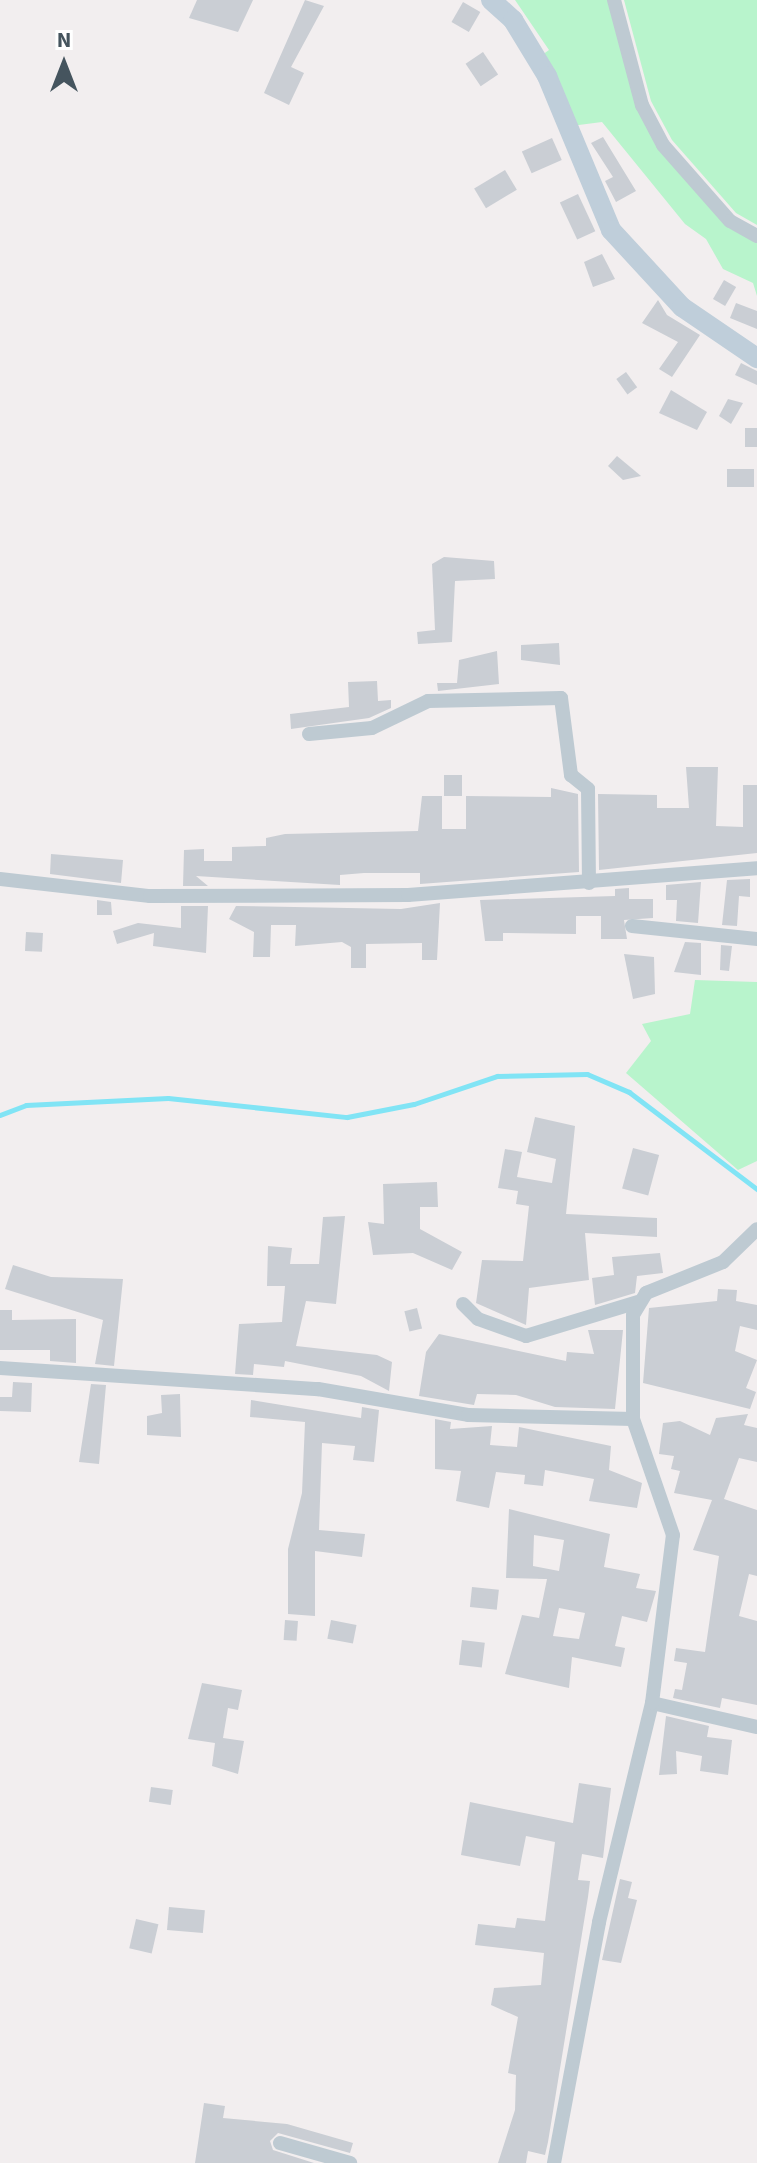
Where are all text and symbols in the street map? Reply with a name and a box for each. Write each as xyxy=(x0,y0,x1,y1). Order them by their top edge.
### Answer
north arrow xyxy=(24,24,104,104)
text: N xyxy=(57,24,71,56)

